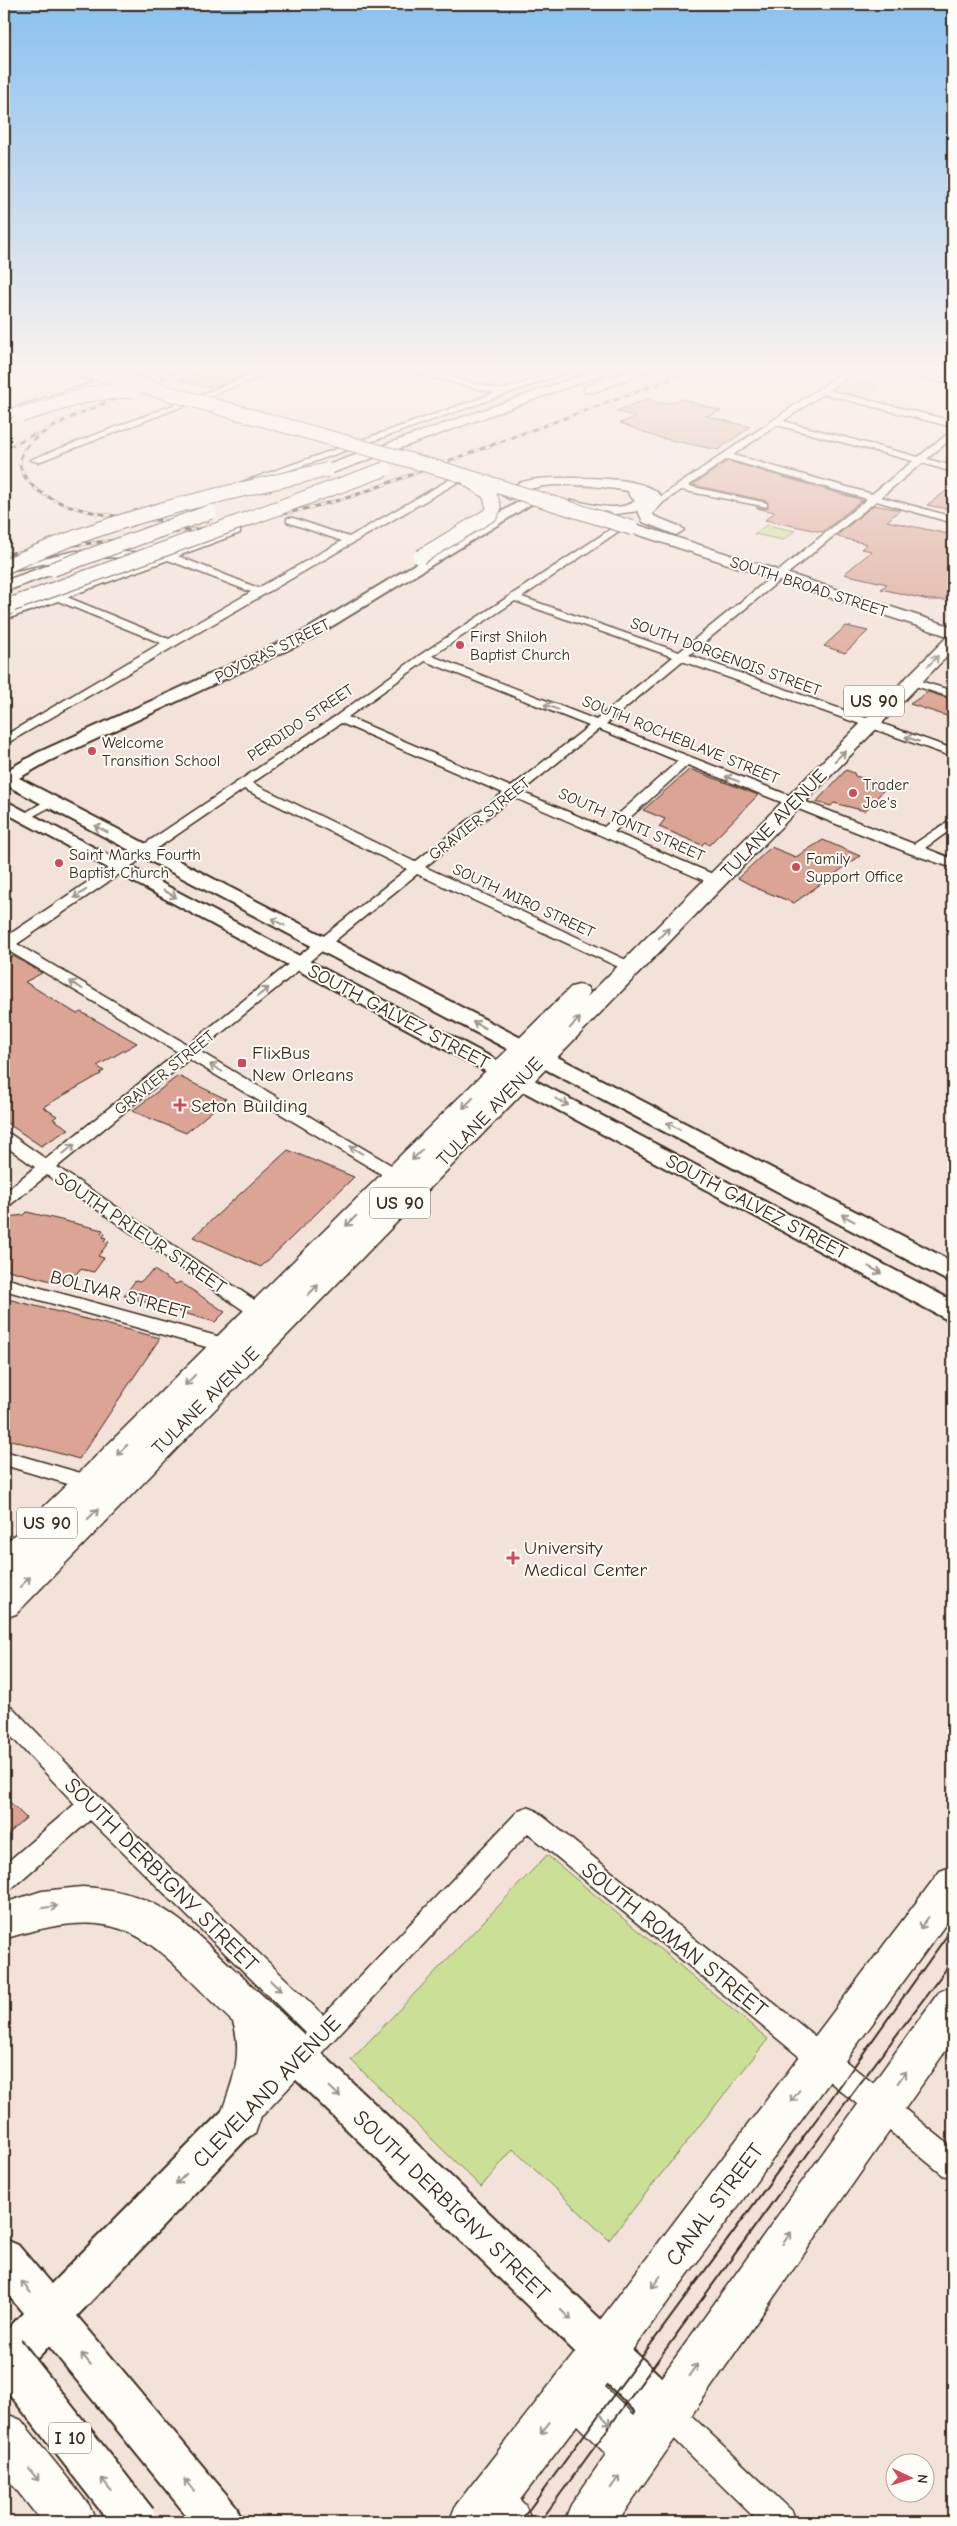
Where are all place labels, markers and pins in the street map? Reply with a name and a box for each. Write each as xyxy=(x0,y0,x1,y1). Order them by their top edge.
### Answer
place label: First Shiloh Baptist Church xyxy=(470,628,570,664)
marker: First Shiloh Baptist Church xyxy=(454,639,466,651)
place label: Welcome Transition School xyxy=(102,734,220,770)
marker: Welcome Transition School xyxy=(86,745,98,757)
place label: Trader Joe's xyxy=(863,776,909,812)
marker: Trader Joe's xyxy=(847,787,859,799)
place label: Saint Marks Fourth Baptist Church xyxy=(69,846,201,882)
place label: Family Support Office xyxy=(806,850,903,886)
marker: Saint Marks Fourth Baptist Church xyxy=(53,857,65,869)
marker: Family Support Office xyxy=(790,861,802,873)
place label: FlixBus New Orleans xyxy=(252,1042,353,1086)
marker: FlixBus New Orleans xyxy=(236,1057,248,1069)
place label: Seton Building xyxy=(191,1095,308,1117)
marker: Seton Building xyxy=(173,1098,187,1112)
place label: University Medical Center xyxy=(524,1537,647,1581)
marker: University Medical Center xyxy=(506,1551,520,1565)

